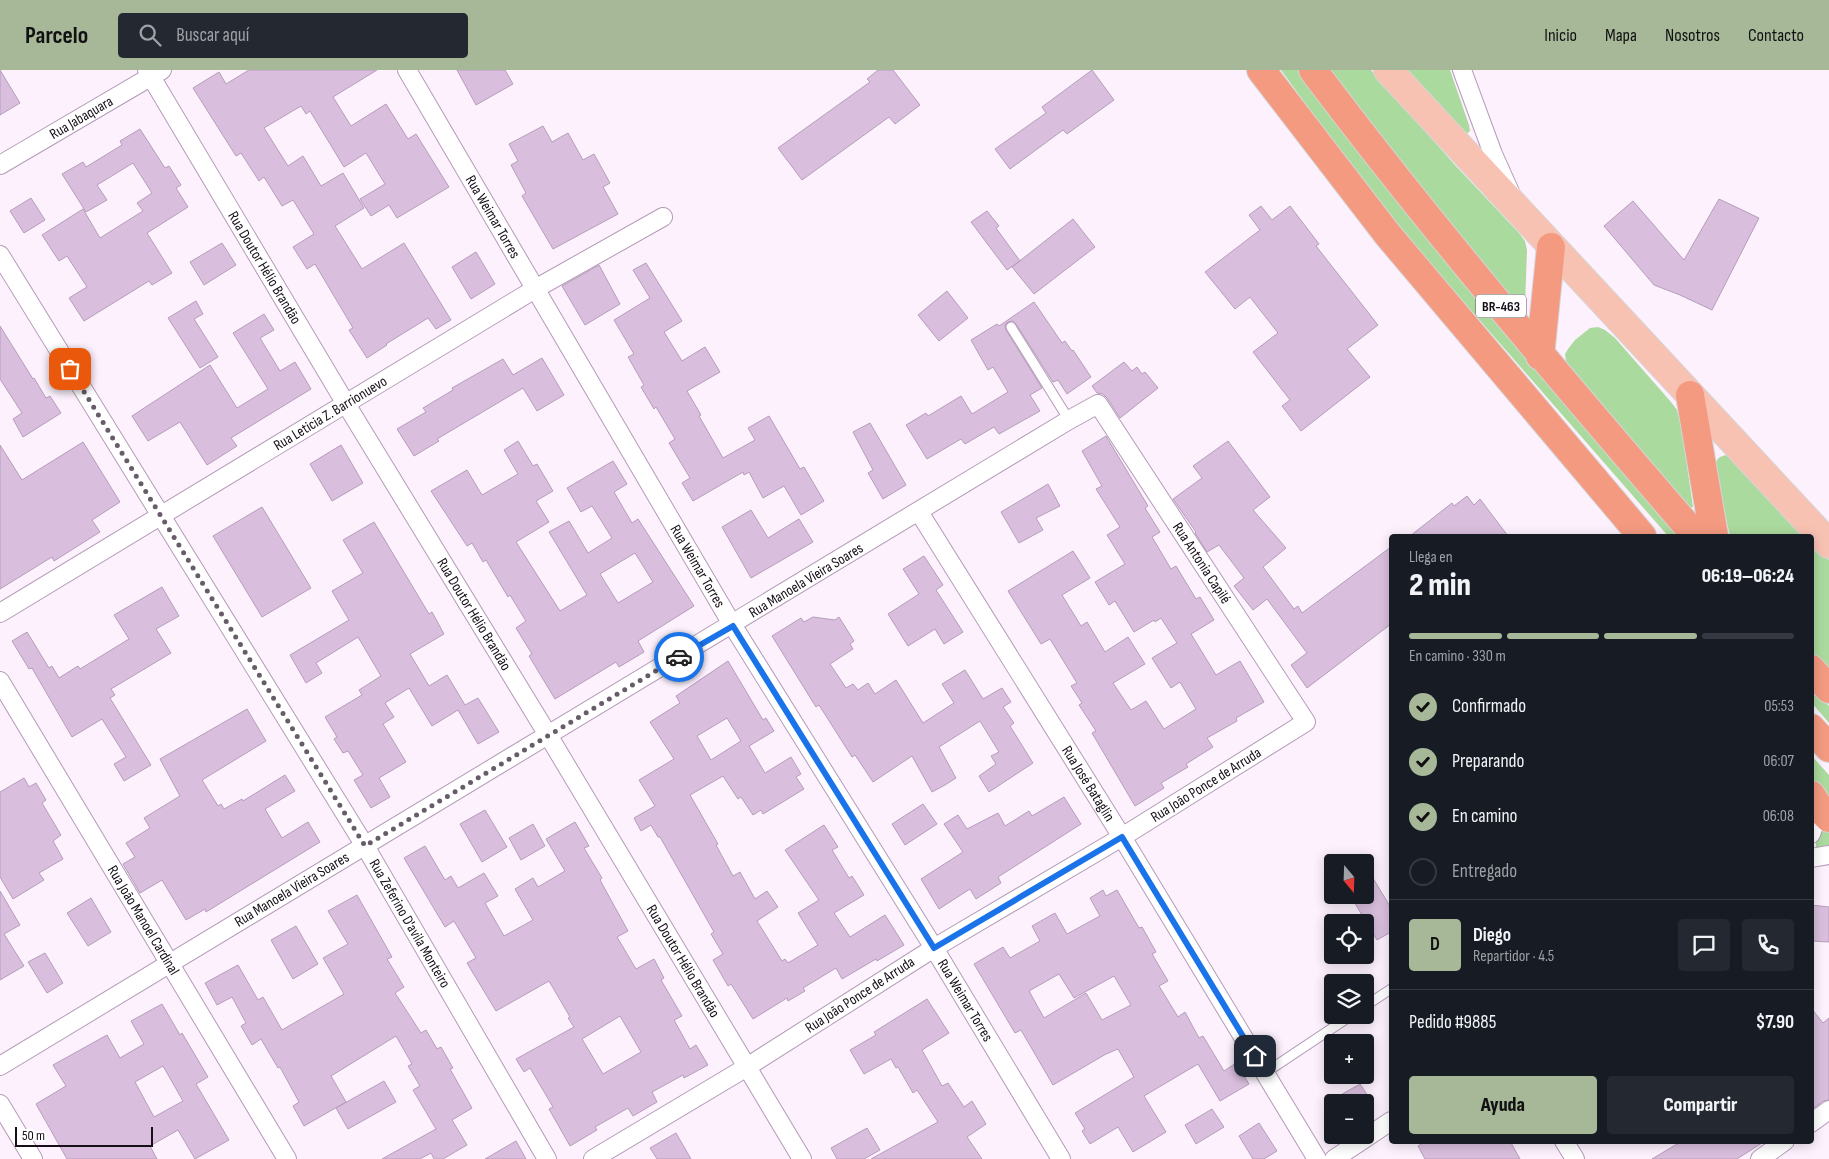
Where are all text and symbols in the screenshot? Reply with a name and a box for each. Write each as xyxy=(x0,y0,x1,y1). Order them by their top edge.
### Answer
search box xyxy=(118,13,468,58)
text: Parcelo xyxy=(25,21,88,50)
icon: search xyxy=(136,21,164,49)
text: Buscar aquí xyxy=(176,24,249,47)
text: Inicio xyxy=(1544,25,1577,46)
text: Mapa xyxy=(1605,25,1637,46)
text: Nosotros xyxy=(1665,25,1720,46)
text: Contacto xyxy=(1748,25,1804,46)
street label: Rua Jabaquara xyxy=(46,91,116,143)
street label: Rua Weimar Torres xyxy=(461,172,525,262)
street label: Rua Doutor Hélio Brandão xyxy=(224,208,306,327)
road number: BR-463 xyxy=(1476,295,1526,318)
pin xyxy=(49,348,91,390)
icon: bag xyxy=(56,355,84,383)
street label: Rua Leticia Z. Barrionuevo xyxy=(270,371,390,455)
street label: Rua Antonia Capilé xyxy=(1168,519,1235,607)
street label: Rua Weimar Torres xyxy=(666,521,730,611)
street label: Rua Manoela Vieira Soares xyxy=(745,538,867,622)
text: Llega en xyxy=(1409,548,1453,567)
street label: Rua Doutor Hélio Brandão xyxy=(433,555,516,674)
text: 06:19–06:24 xyxy=(1702,565,1794,588)
text: 2 min xyxy=(1409,566,1471,605)
courier xyxy=(654,632,704,682)
icon: car xyxy=(665,643,693,671)
text: En camino · 330 m xyxy=(1409,647,1506,666)
icon: check xyxy=(1409,693,1437,721)
text: Confirmado xyxy=(1452,695,1526,718)
text: 05:53 xyxy=(1764,697,1794,716)
street label: Rua José Bataglin xyxy=(1058,742,1119,825)
street label: Rua João Ponce de Arruda xyxy=(1147,743,1265,827)
icon: check xyxy=(1409,748,1437,776)
text: Preparando xyxy=(1452,750,1524,773)
text: 06:07 xyxy=(1763,752,1794,771)
icon: check xyxy=(1409,803,1437,831)
text: En camino xyxy=(1452,805,1517,828)
text: 06:08 xyxy=(1763,807,1794,826)
street label: Rua Manoela Vieira Soares xyxy=(231,848,352,931)
north arrow xyxy=(1324,854,1374,904)
map controls xyxy=(1324,854,1374,1144)
street label: Rua Zeferino D'avila Monteiro xyxy=(365,855,455,991)
text: Entregado xyxy=(1452,860,1517,883)
street label: Rua João Manoel Cardinal xyxy=(103,862,184,979)
street label: Rua Doutor Hélio Brandão xyxy=(642,901,724,1021)
button: locate xyxy=(1324,914,1374,964)
button: chat xyxy=(1678,919,1730,971)
button: phone xyxy=(1742,919,1794,971)
text: Diego xyxy=(1473,924,1511,947)
text: D xyxy=(1430,933,1440,956)
text: Repartidor · 4.5 xyxy=(1473,947,1554,966)
street label: Rua João Ponce de Arruda xyxy=(802,952,918,1037)
street label: Rua Weimar Torres xyxy=(933,955,998,1045)
button: layers xyxy=(1324,974,1374,1024)
text: Pedido #9885 xyxy=(1409,1011,1496,1034)
text: $7.90 xyxy=(1756,1011,1794,1034)
button: + xyxy=(1324,1034,1374,1084)
pin xyxy=(1234,1035,1276,1077)
icon: home xyxy=(1241,1042,1269,1070)
button: Ayuda xyxy=(1409,1076,1597,1134)
button: Compartir xyxy=(1607,1076,1794,1134)
button: − xyxy=(1324,1094,1374,1144)
scale bar xyxy=(15,1124,152,1147)
text: 50 m xyxy=(22,1127,45,1144)

